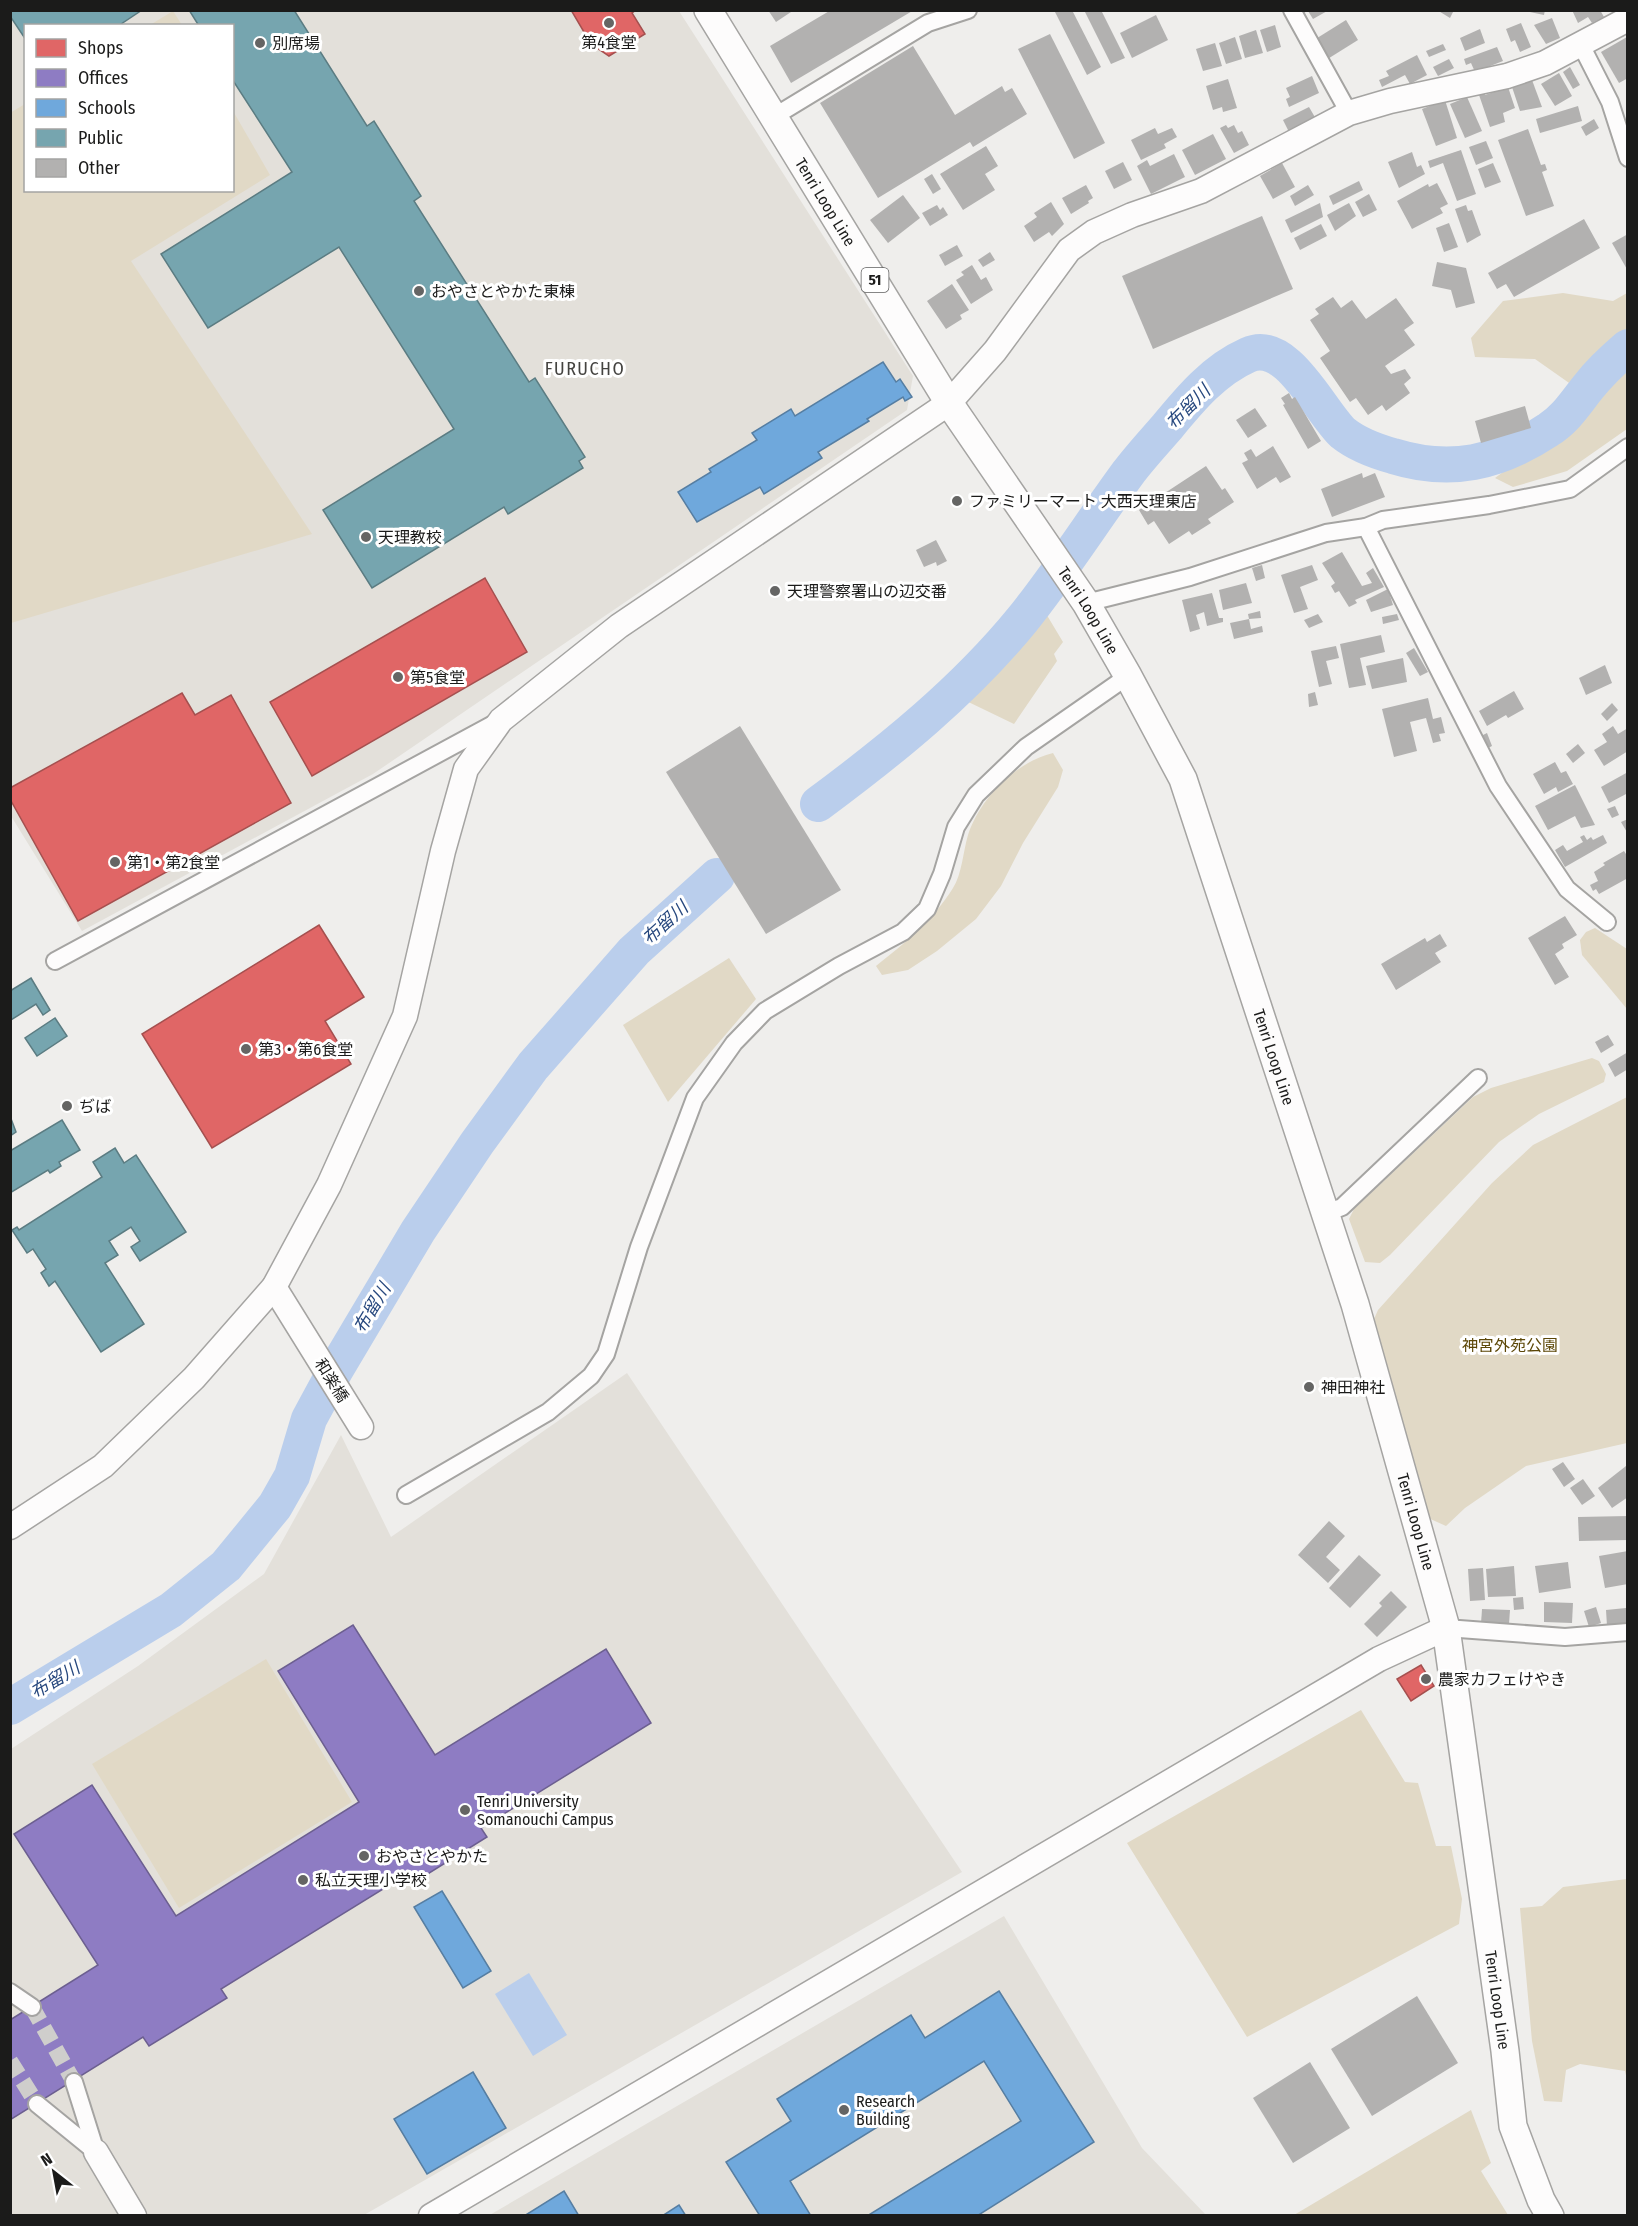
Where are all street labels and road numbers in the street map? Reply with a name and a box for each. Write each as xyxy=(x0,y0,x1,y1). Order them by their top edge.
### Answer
street label: Tenri Loop Line xyxy=(791,155,859,250)
road number: 51 xyxy=(862,268,888,292)
street label: Tenri Loop Line xyxy=(1054,563,1122,658)
street label: Tenri Loop Line xyxy=(1249,1007,1298,1108)
street label: 和楽橋 xyxy=(311,1355,352,1406)
street label: Tenri Loop Line xyxy=(1393,1471,1438,1572)
street label: Tenri Loop Line xyxy=(1481,1949,1514,2051)

